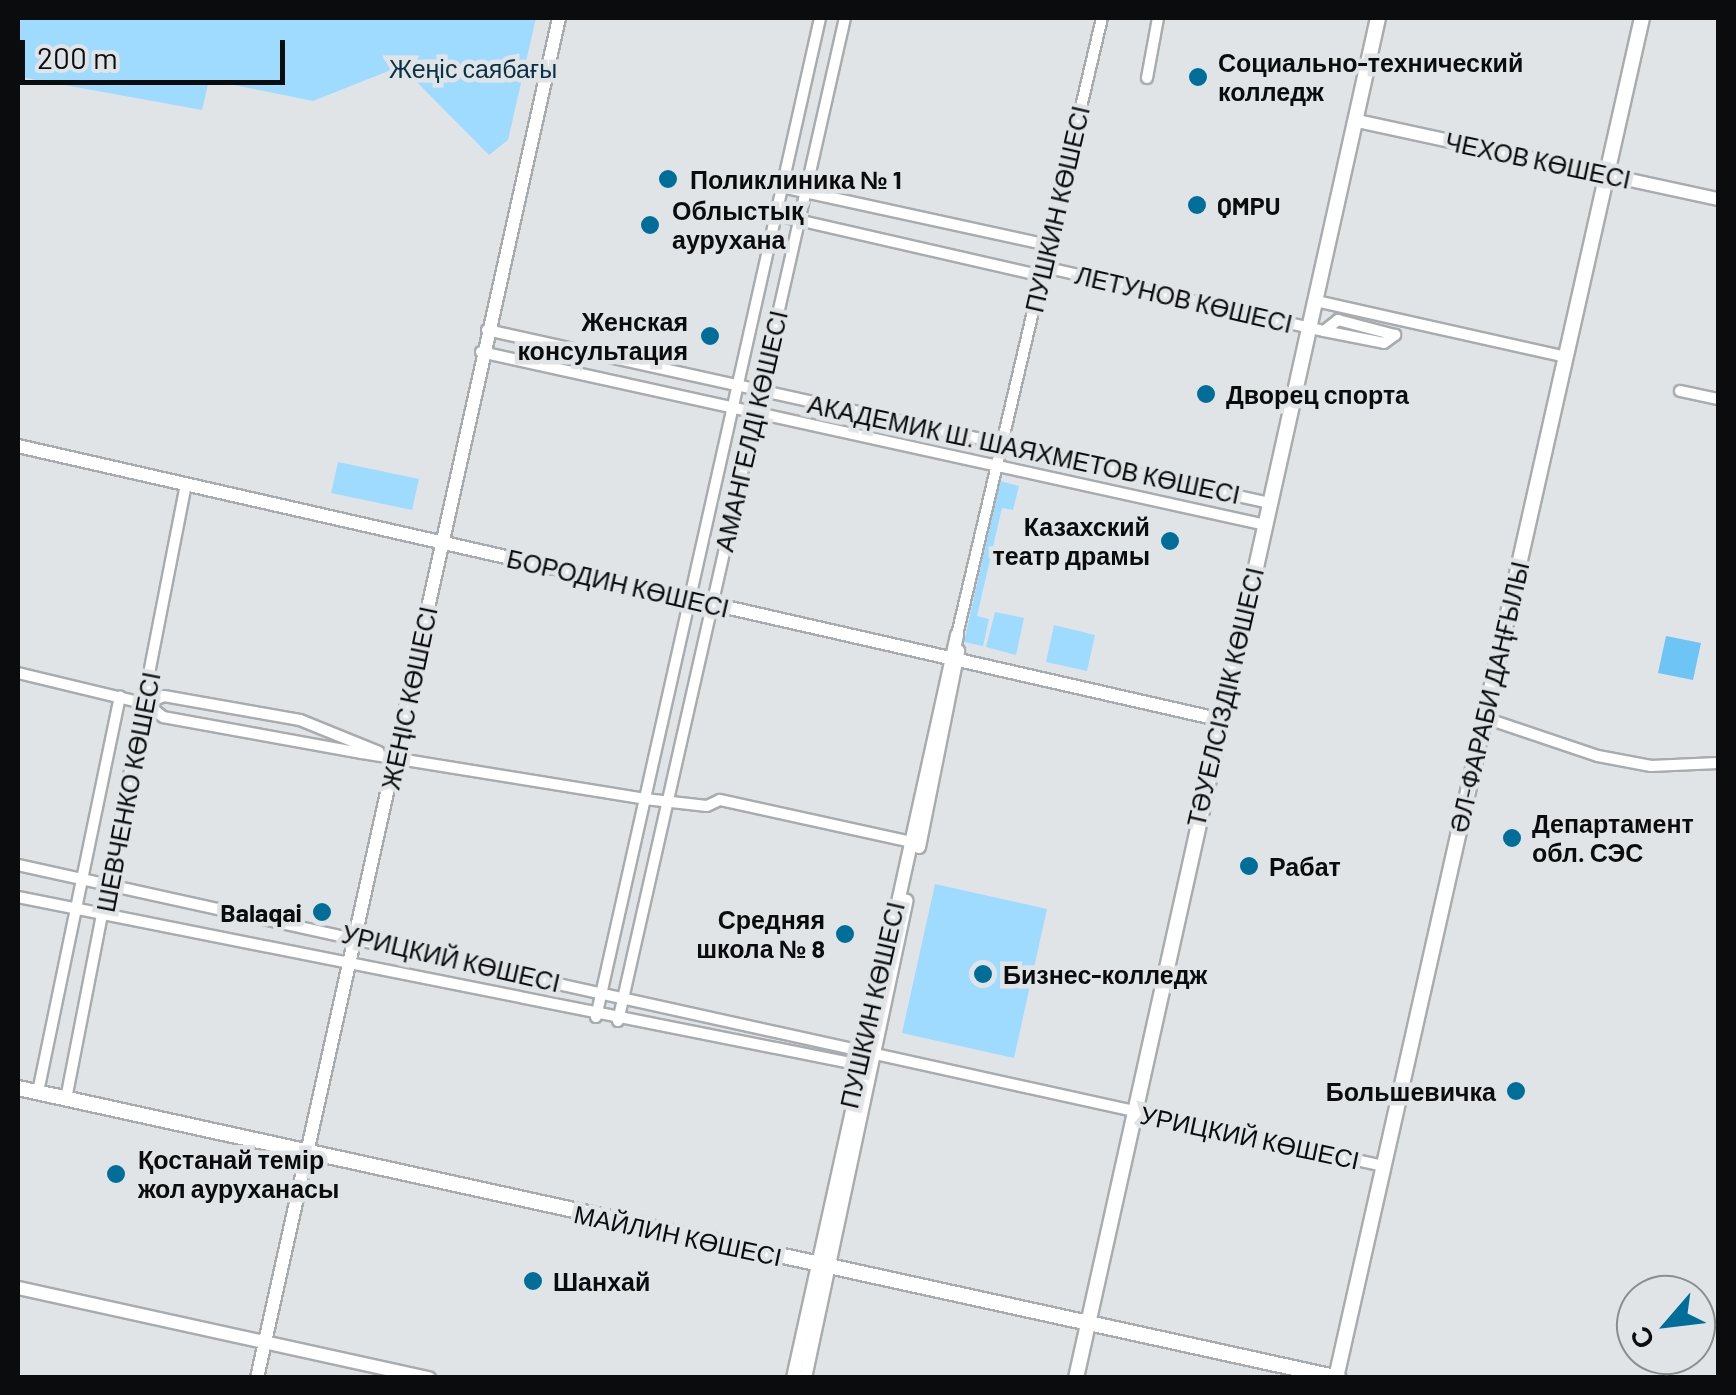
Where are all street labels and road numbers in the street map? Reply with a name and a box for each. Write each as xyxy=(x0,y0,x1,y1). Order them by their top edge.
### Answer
street label: ПУШКИН КӨШЕСІ xyxy=(1019,103,1095,315)
street label: ЧЕХОВ КӨШЕСІ xyxy=(1442,126,1634,194)
street label: ЛЕТУНОВ КӨШЕСІ xyxy=(1072,259,1296,339)
street label: АМАНГЕЛДІ КӨШЕСІ xyxy=(709,308,793,554)
street label: АКАДЕМИК Ш. ШАЯХМЕТОВ КӨШЕСІ xyxy=(805,388,1243,510)
street label: БОРОДИН КӨШЕСІ xyxy=(504,543,732,623)
street label: ӘЛ-ФАРАБИ ДАҢҒЫЛЫ xyxy=(1443,559,1535,835)
street label: ТӘУЕЛСІЗДІК КӨШЕСІ xyxy=(1181,564,1269,830)
street label: ЖЕҢІС КӨШЕСІ xyxy=(375,604,443,792)
street label: ШЕВЧЕНКО КӨШЕСІ xyxy=(90,669,166,915)
street label: ПУШКИН КӨШЕСІ xyxy=(834,899,910,1111)
street label: УРИЦКИЙ КӨШЕСІ xyxy=(339,918,563,998)
street label: УРИЦКИЙ КӨШЕСІ xyxy=(1138,1099,1362,1175)
street label: МАЙЛИН КӨШЕСІ xyxy=(571,1198,785,1272)

